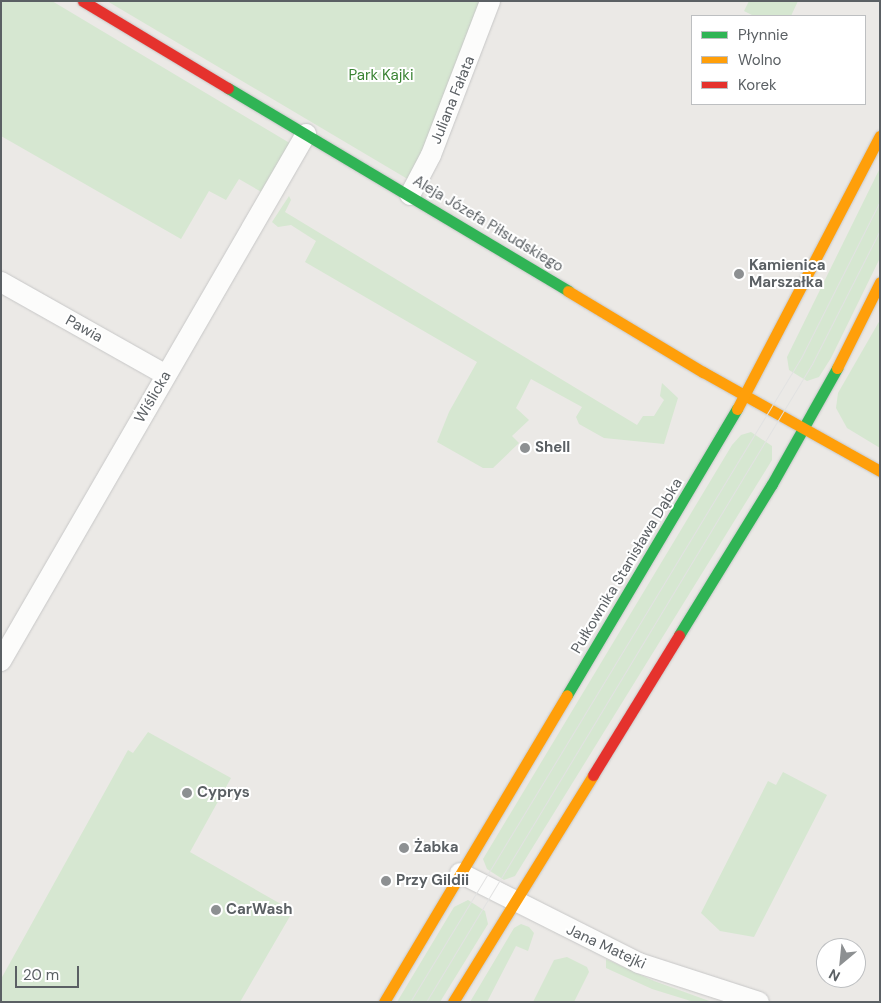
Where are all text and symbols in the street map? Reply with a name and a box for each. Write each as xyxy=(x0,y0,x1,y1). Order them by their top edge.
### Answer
legend xyxy=(691,15,866,105)
text: Płynnie xyxy=(738,25,788,45)
text: Wolno xyxy=(738,50,782,70)
street label: Juliana Fałata xyxy=(427,53,479,147)
park label: Park Kajki xyxy=(348,67,414,85)
text: Korek xyxy=(738,75,777,95)
street label: Aleja Józefa Piłsudskiego xyxy=(410,172,566,276)
place label: Kamienica Marszałka xyxy=(749,256,826,291)
marker: Kamienica Marszałka xyxy=(733,268,745,280)
street label: Pawia xyxy=(62,312,106,346)
street label: Wiślicka xyxy=(131,368,175,426)
place label: Shell xyxy=(535,439,570,457)
marker: Shell xyxy=(519,442,531,454)
street label: Pułkownika Stanisława Dąbka xyxy=(567,475,687,657)
place label: Cyprys xyxy=(197,784,250,802)
marker: Cyprys xyxy=(181,787,193,799)
place label: Żabka xyxy=(414,839,458,857)
marker: Żabka xyxy=(398,842,410,854)
place label: Przy Gildii xyxy=(396,872,469,890)
marker: Przy Gildii xyxy=(380,875,392,887)
place label: CarWash xyxy=(226,901,292,919)
marker: CarWash xyxy=(210,904,222,916)
street label: Jana Matejki xyxy=(563,921,649,973)
north arrow xyxy=(816,938,866,988)
scale bar xyxy=(18,956,81,988)
text: 20 m xyxy=(23,965,59,985)
text: N xyxy=(826,965,843,986)

